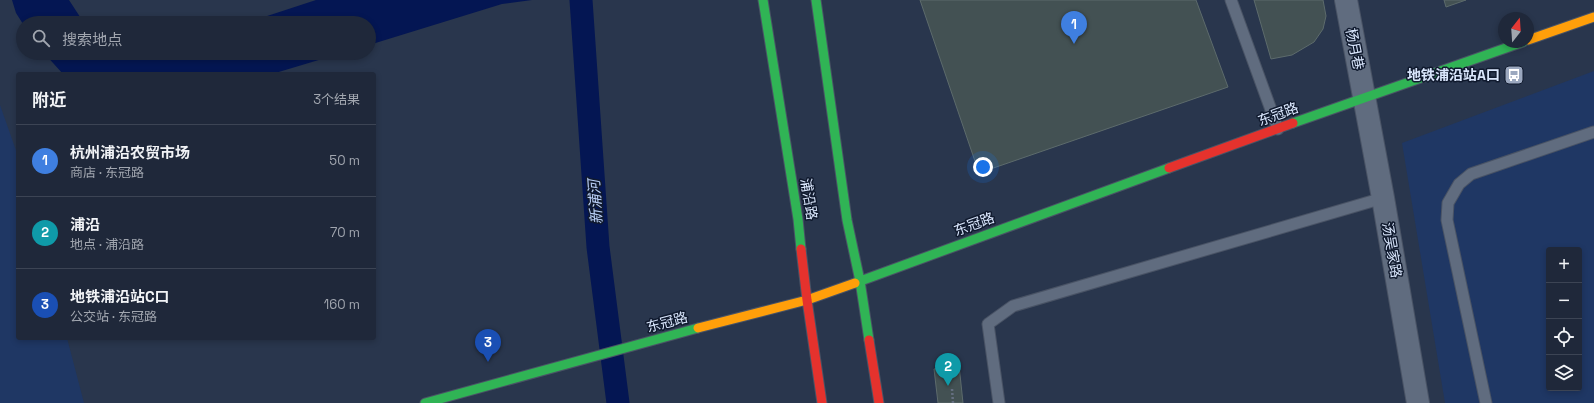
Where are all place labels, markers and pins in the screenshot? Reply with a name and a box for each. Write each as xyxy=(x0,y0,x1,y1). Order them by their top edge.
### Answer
pin: 1 xyxy=(1061,11,1087,44)
bus stop icon: 地铁浦沿站A口 xyxy=(1503,64,1525,86)
place label: 地铁浦沿站A口 xyxy=(1407,66,1500,84)
pin: 3 xyxy=(475,329,501,362)
pin: 2 xyxy=(935,353,961,386)

